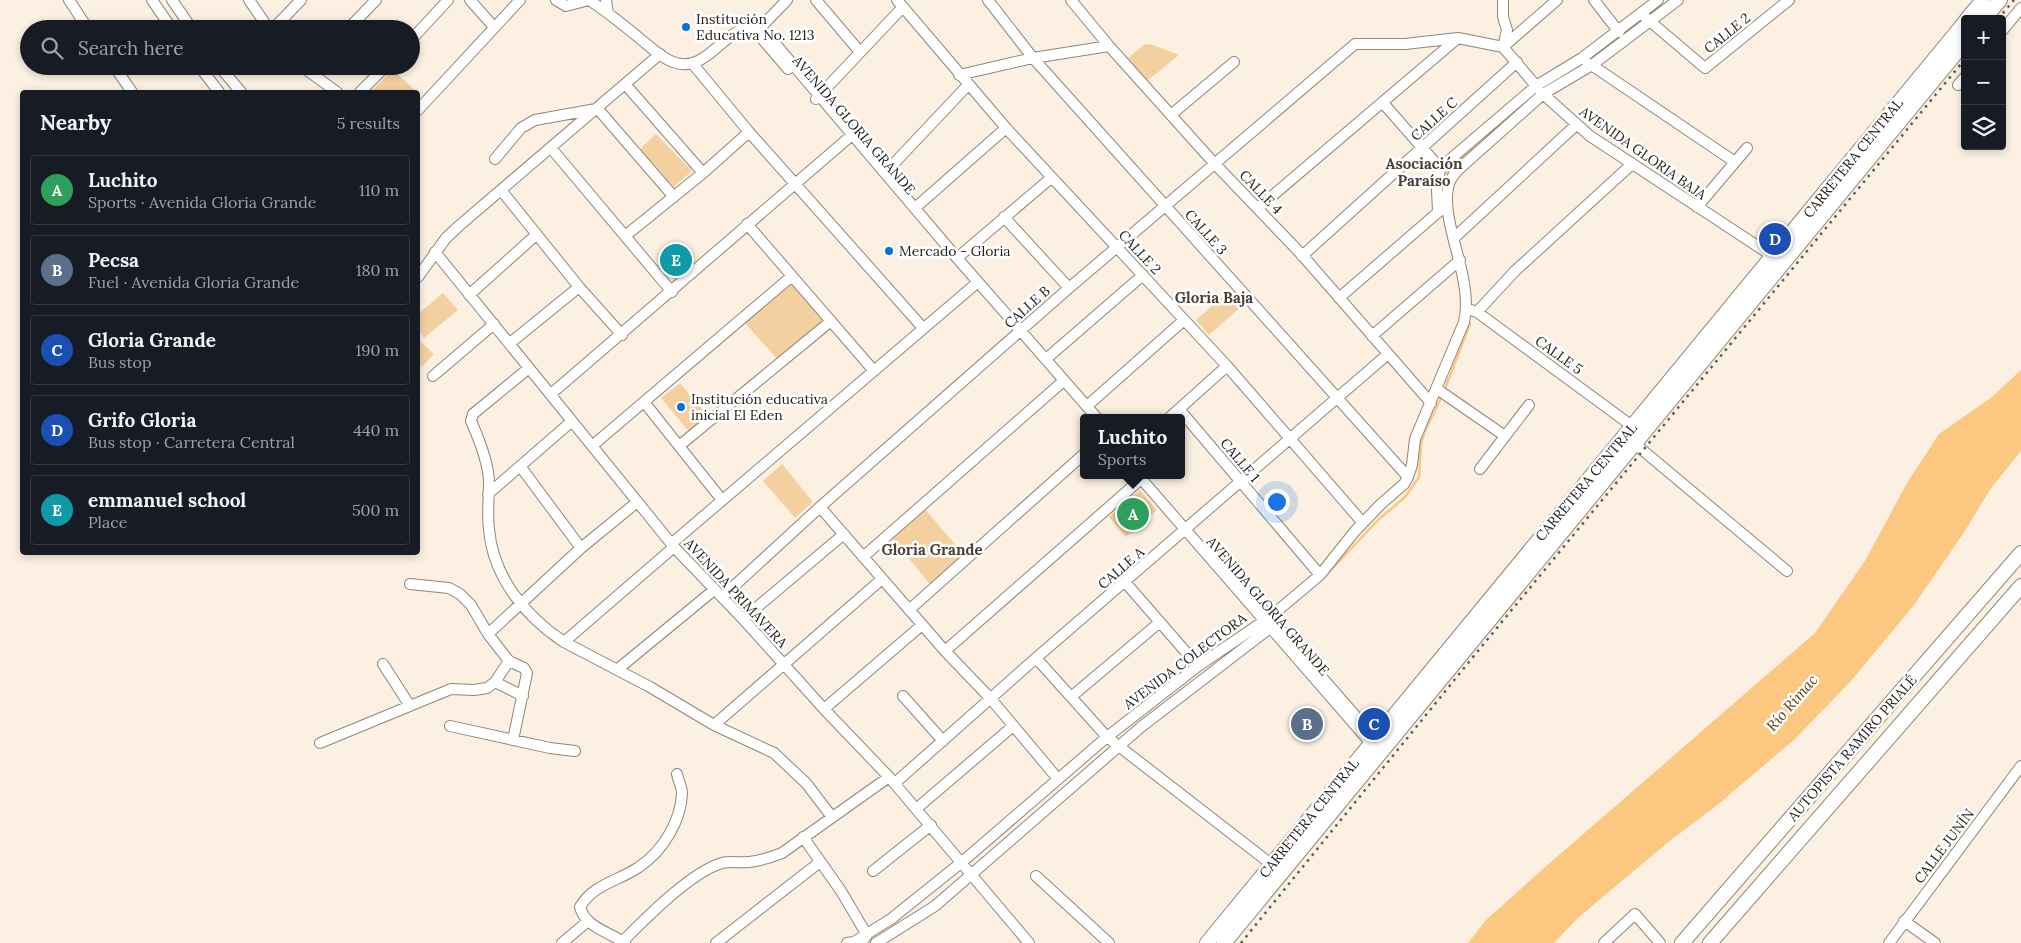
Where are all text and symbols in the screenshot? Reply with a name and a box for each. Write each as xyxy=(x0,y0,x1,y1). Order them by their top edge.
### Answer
street label: CALLE 2 xyxy=(1700,9,1754,57)
place label: Institución Educativa No. 1213 xyxy=(696,10,815,44)
map controls xyxy=(1961,15,2006,150)
button: + xyxy=(1961,15,2006,60)
search box xyxy=(20,20,420,75)
marker: Institución Educativa No. 1213 xyxy=(680,21,692,33)
icon: search xyxy=(38,34,66,62)
text: Search here xyxy=(78,36,184,60)
street label: AVENIDA GLORIA GRANDE xyxy=(788,51,919,198)
button: − xyxy=(1961,60,2006,105)
street label: CALLE C xyxy=(1407,93,1461,145)
street label: CARRETERA CENTRAL xyxy=(1799,95,1907,221)
street label: AVENIDA GLORIA BAJA xyxy=(1575,102,1710,204)
button: layers xyxy=(1961,105,2006,150)
text: Nearby xyxy=(40,109,111,136)
text: 5 results xyxy=(337,113,400,133)
district label: Asociación Paraíso xyxy=(1386,154,1463,190)
street label: CALLE 4 xyxy=(1236,166,1287,218)
text: Luchito xyxy=(88,168,157,192)
text: A xyxy=(52,180,62,200)
text: 110 m xyxy=(359,180,399,200)
text: Sports · Avenida Gloria Grande xyxy=(88,192,317,212)
street label: CALLE 3 xyxy=(1181,206,1231,259)
pin: D xyxy=(1759,220,1791,258)
street label: CALLE 2 xyxy=(1115,226,1165,278)
pin: E xyxy=(660,241,692,279)
place label: Mercado - Gloria xyxy=(899,242,1011,260)
marker: Mercado - Gloria xyxy=(883,245,895,257)
text: Pecsa xyxy=(88,248,139,272)
text: B xyxy=(52,260,62,280)
text: 180 m xyxy=(356,260,399,280)
text: Fuel · Avenida Gloria Grande xyxy=(88,272,299,292)
street label: CALLE B xyxy=(1000,281,1054,332)
district label: Gloria Baja xyxy=(1175,288,1253,307)
text: Gloria Grande xyxy=(88,328,216,352)
street label: CALLE 5 xyxy=(1532,332,1586,378)
text: C xyxy=(51,340,63,360)
text: 190 m xyxy=(355,340,399,360)
text: Bus stop xyxy=(88,352,152,372)
place label: Institución educativa inicial El Eden xyxy=(691,390,828,424)
marker: Institución educativa inicial El Eden xyxy=(675,401,687,413)
text: Grifo Gloria xyxy=(88,408,196,432)
popup xyxy=(1080,414,1185,479)
street label: CARRETERA CENTRAL xyxy=(1531,419,1641,545)
text: D xyxy=(51,420,63,440)
text: 440 m xyxy=(353,420,399,440)
text: Luchito xyxy=(1098,425,1167,449)
text: Bus stop · Carretera Central xyxy=(88,432,295,452)
street label: CALLE 1 xyxy=(1216,434,1264,486)
text: Sports xyxy=(1098,449,1146,469)
text: emmanuel school xyxy=(88,488,246,512)
your location xyxy=(1264,489,1290,515)
pin: A xyxy=(1117,495,1149,533)
text: E xyxy=(52,500,62,520)
text: 500 m xyxy=(352,500,399,520)
text: Place xyxy=(88,512,127,532)
street label: AVENIDA GLORIA GRANDE xyxy=(1202,532,1333,679)
street label: AVENIDA PRIMAVERA xyxy=(680,534,792,652)
district label: Gloria Grande xyxy=(881,540,983,559)
street label: CALLE A xyxy=(1094,543,1148,593)
street label: AVENIDA COLECTORA xyxy=(1119,609,1250,714)
water label: Río Rímac xyxy=(1762,671,1821,735)
street label: AUTOPISTA RAMIRO PRIALÉ xyxy=(1783,671,1921,826)
pin: B xyxy=(1291,705,1323,743)
pin: C xyxy=(1358,705,1390,743)
street label: CARRETERA CENTRAL xyxy=(1255,755,1363,881)
street label: CALLE JUNÍN xyxy=(1910,805,1978,887)

